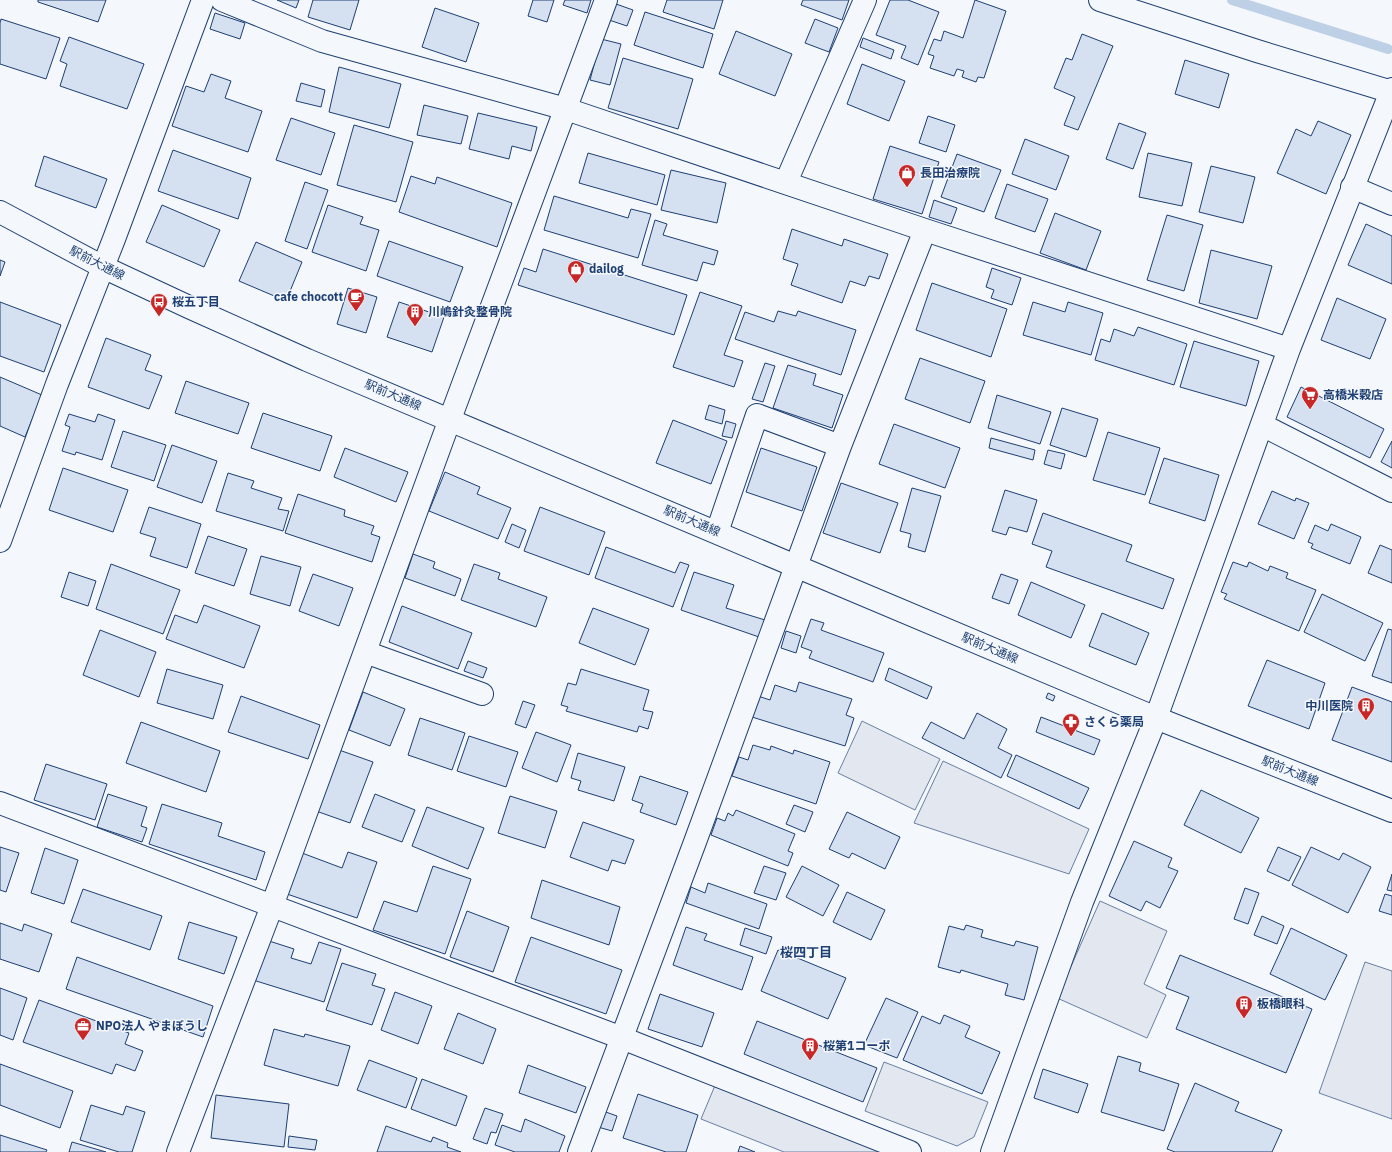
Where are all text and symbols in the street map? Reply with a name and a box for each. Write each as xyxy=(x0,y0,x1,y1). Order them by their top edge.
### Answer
shop icon: 長田治療院 xyxy=(897,163,917,188)
place label: 長田治療院 xyxy=(920,165,980,180)
street label: 駅前大通線 xyxy=(67,242,127,283)
shop icon: dailog xyxy=(566,259,586,284)
place label: dailog xyxy=(589,261,624,276)
cafe icon: cafe chocott xyxy=(346,287,366,312)
place label: cafe chocott xyxy=(274,289,343,304)
bus stop icon: 桜五丁目 xyxy=(149,292,169,317)
place label: 桜五丁目 xyxy=(172,294,220,309)
building icon: 川嶋針灸整骨院 xyxy=(405,302,425,327)
place label: 川嶋針灸整骨院 xyxy=(428,304,512,319)
street label: 駅前大通線 xyxy=(363,376,424,413)
supermarket icon: 高橋米穀店 xyxy=(1300,385,1320,410)
place label: 高橋米穀店 xyxy=(1323,387,1383,402)
street label: 駅前大通線 xyxy=(662,502,723,539)
street label: 駅前大通線 xyxy=(960,629,1021,666)
building icon: 中川医院 xyxy=(1356,696,1376,721)
place label: 中川医院 xyxy=(1305,698,1353,713)
pharmacy icon: さくら薬局 xyxy=(1061,712,1081,737)
place label: さくら薬局 xyxy=(1084,714,1144,729)
street label: 駅前大通線 xyxy=(1260,752,1321,789)
district label: 桜四丁目 xyxy=(780,944,832,961)
building icon: 板橋眼科 xyxy=(1234,994,1254,1019)
place label: 板橋眼科 xyxy=(1257,996,1305,1011)
office icon: NPO法人 やまぼうし xyxy=(73,1016,93,1041)
place label: NPO法人 やまぼうし xyxy=(96,1018,208,1033)
building icon: 桜第1コーポ xyxy=(800,1036,820,1061)
place label: 桜第1コーポ xyxy=(823,1038,890,1053)

